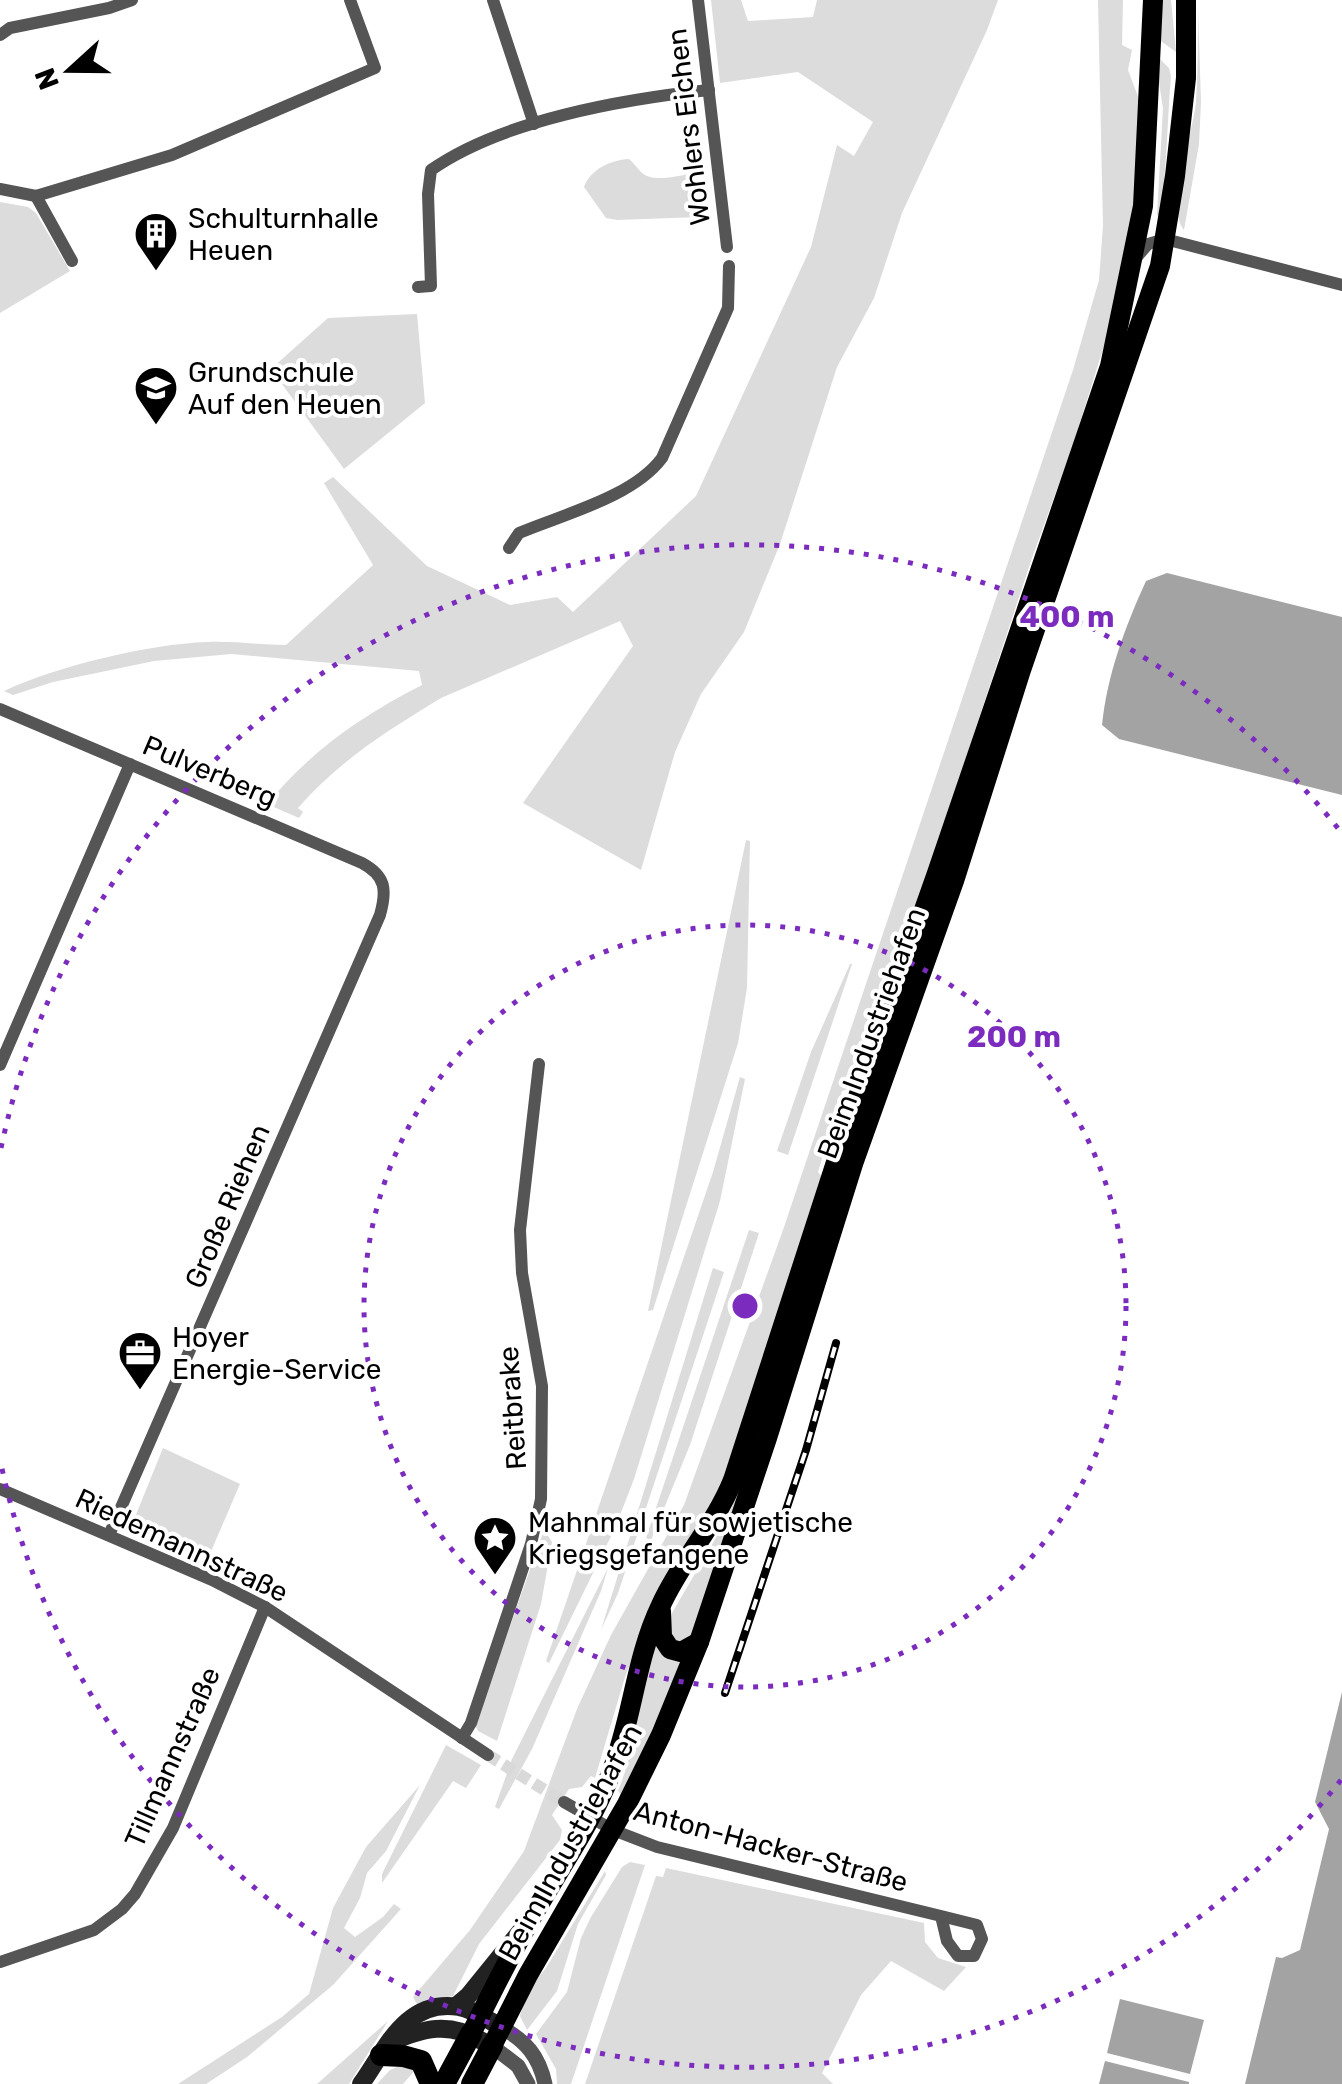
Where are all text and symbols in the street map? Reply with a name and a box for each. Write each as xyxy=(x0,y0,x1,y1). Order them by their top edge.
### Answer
north arrow xyxy=(20,20,120,120)
street label: Wohlers Eichen xyxy=(660,27,717,227)
text: N xyxy=(28,63,66,94)
place label: Schulturnhalle Heuen xyxy=(188,202,379,267)
building icon: Schulturnhalle Heuen xyxy=(133,211,179,272)
place label: Grundschule Auf den Heuen xyxy=(188,356,382,421)
school or university icon: Grundschule Auf den Heuen xyxy=(133,365,179,426)
text: 400 m xyxy=(1019,599,1115,635)
street label: Pulverberg xyxy=(138,728,282,814)
street label: Beim Industriehafen xyxy=(811,903,932,1163)
text: 200 m xyxy=(967,1019,1061,1055)
street label: Große Riehen xyxy=(178,1119,277,1293)
centre of rings xyxy=(727,1288,763,1324)
place label: Hoyer Energie-Service xyxy=(172,1321,381,1386)
office icon: Hoyer Energie-Service xyxy=(117,1330,163,1391)
street label: Reitbrake xyxy=(492,1345,533,1471)
street label: Riedemannstraße xyxy=(70,1482,293,1609)
place label: Mahnmal für sowjetische Kriegsgefangene xyxy=(528,1506,853,1571)
place icon: Mahnmal für sowjetische Kriegsgefangene xyxy=(472,1515,518,1576)
street label: Tillmannstraße xyxy=(118,1662,227,1853)
street label: Beim Industriehafen xyxy=(492,1718,649,1966)
street label: Anton-Hacker-Straße xyxy=(630,1794,911,1899)

